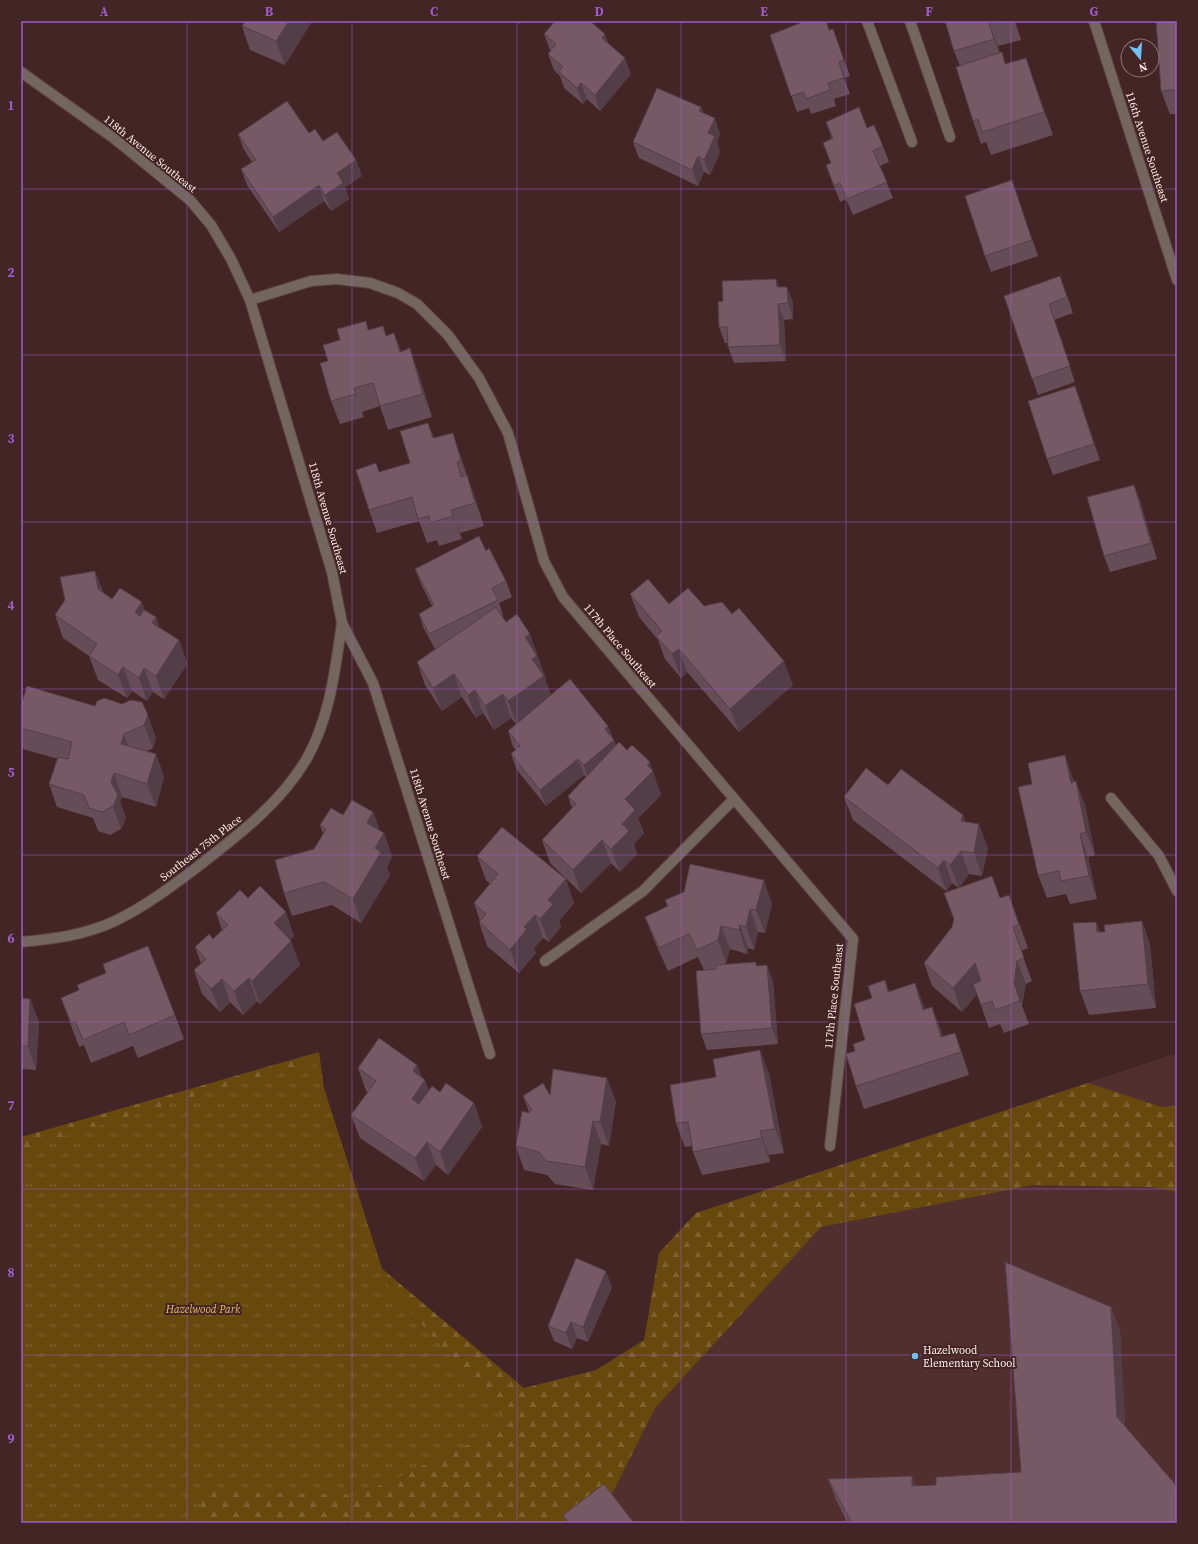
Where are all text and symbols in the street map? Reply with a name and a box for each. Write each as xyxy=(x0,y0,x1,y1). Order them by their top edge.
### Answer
text: A xyxy=(100,3,109,20)
text: B xyxy=(265,3,274,20)
text: C xyxy=(430,3,438,20)
text: D xyxy=(594,3,604,20)
text: E xyxy=(760,3,768,20)
text: F xyxy=(925,3,933,20)
text: G xyxy=(1090,3,1099,20)
north arrow xyxy=(1120,38,1160,78)
text: N xyxy=(1137,59,1149,75)
street label: 116th Avenue Southeast xyxy=(1122,90,1172,205)
text: 1 xyxy=(7,97,15,114)
street label: 118th Avenue Southeast xyxy=(100,112,200,196)
text: 2 xyxy=(7,264,15,281)
text: 3 xyxy=(7,430,15,447)
street label: 118th Avenue Southeast xyxy=(305,460,351,576)
text: 4 xyxy=(7,597,15,614)
street label: 117th Place Southeast xyxy=(580,601,660,692)
text: 5 xyxy=(7,764,15,781)
street label: 118th Avenue Southeast xyxy=(406,767,454,882)
street label: Southeast 75th Place xyxy=(157,811,245,885)
text: 6 xyxy=(7,930,15,947)
street label: 117th Place Southeast xyxy=(821,942,847,1049)
text: 7 xyxy=(7,1097,15,1114)
text: 8 xyxy=(7,1264,15,1281)
park label: Hazelwood Park xyxy=(165,1302,241,1317)
place label: Hazelwood Elementary School xyxy=(923,1343,1015,1371)
marker: Hazelwood Elementary School xyxy=(910,1351,920,1361)
text: 9 xyxy=(7,1430,15,1447)

